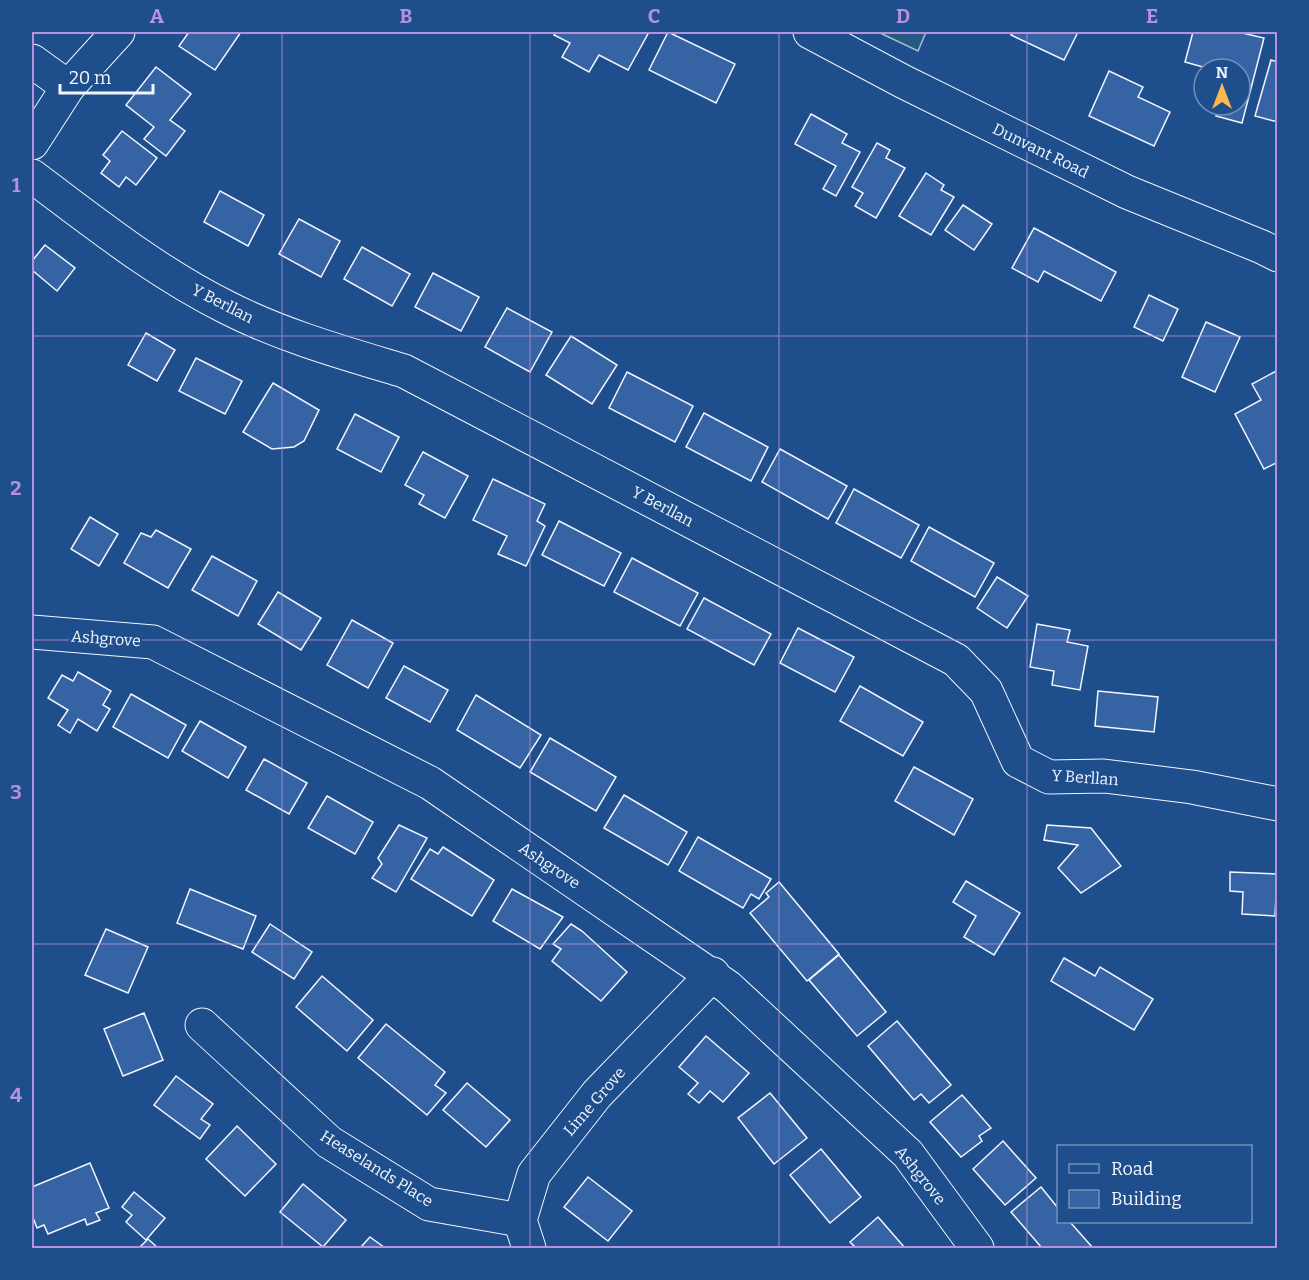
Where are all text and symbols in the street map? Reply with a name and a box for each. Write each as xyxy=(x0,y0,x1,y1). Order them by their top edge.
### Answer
text: A xyxy=(150,4,165,28)
text: B xyxy=(400,4,413,28)
text: C xyxy=(648,4,660,28)
text: D xyxy=(896,4,910,28)
text: E xyxy=(1146,4,1158,28)
scale bar xyxy=(60,57,153,95)
north arrow xyxy=(1192,57,1252,117)
text: N xyxy=(1216,63,1228,82)
text: 20 m xyxy=(69,67,111,89)
street label: Dunvant Road xyxy=(990,119,1092,182)
text: 1 xyxy=(12,173,21,197)
street label: Y Berllan xyxy=(189,280,257,327)
text: 2 xyxy=(10,476,22,500)
street label: Y Berllan xyxy=(629,482,697,531)
street label: Ashgrove xyxy=(70,627,141,650)
street label: Y Berllan xyxy=(1051,766,1119,789)
text: 3 xyxy=(10,780,22,804)
street label: Ashgrove xyxy=(515,838,584,893)
street label: Lime Grove xyxy=(559,1063,629,1140)
text: 4 xyxy=(10,1083,22,1107)
street label: Heaselands Place xyxy=(317,1126,437,1211)
street label: Ashgrove xyxy=(891,1142,950,1208)
legend xyxy=(1057,1145,1252,1223)
text: Road xyxy=(1111,1158,1154,1180)
text: Building xyxy=(1111,1188,1182,1210)

